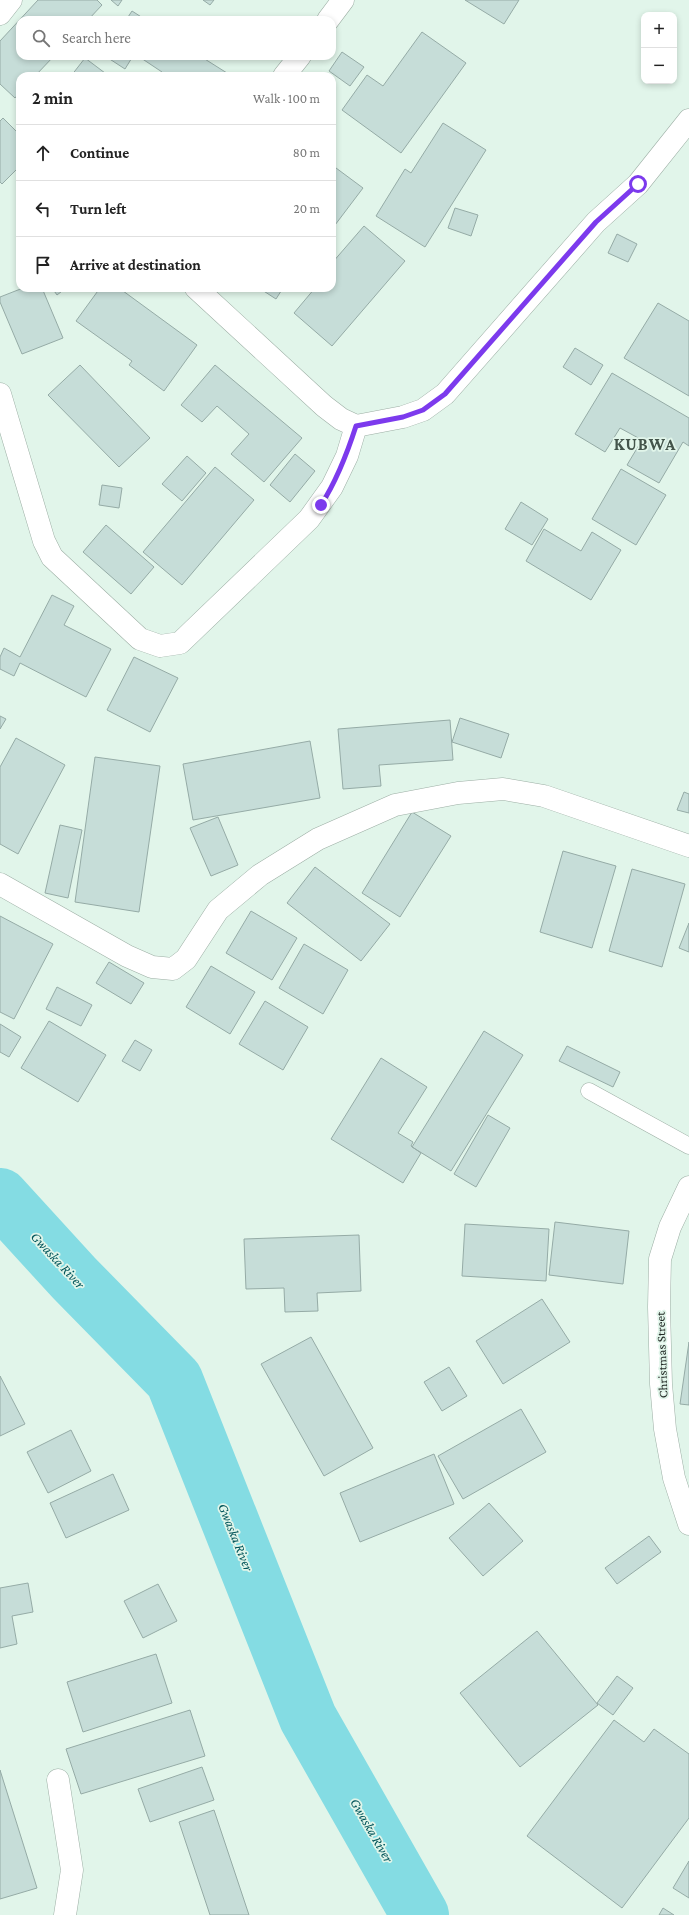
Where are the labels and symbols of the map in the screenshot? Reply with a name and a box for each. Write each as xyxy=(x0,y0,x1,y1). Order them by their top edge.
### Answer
route start xyxy=(629,175,647,193)
district label: KUBWA xyxy=(614,435,676,454)
route end xyxy=(312,496,330,514)
water label: Gwaska River xyxy=(28,1228,89,1292)
street label: Christmas Street xyxy=(652,1311,671,1398)
water label: Gwaska River xyxy=(215,1501,257,1574)
water label: Gwaska River xyxy=(347,1795,397,1866)

